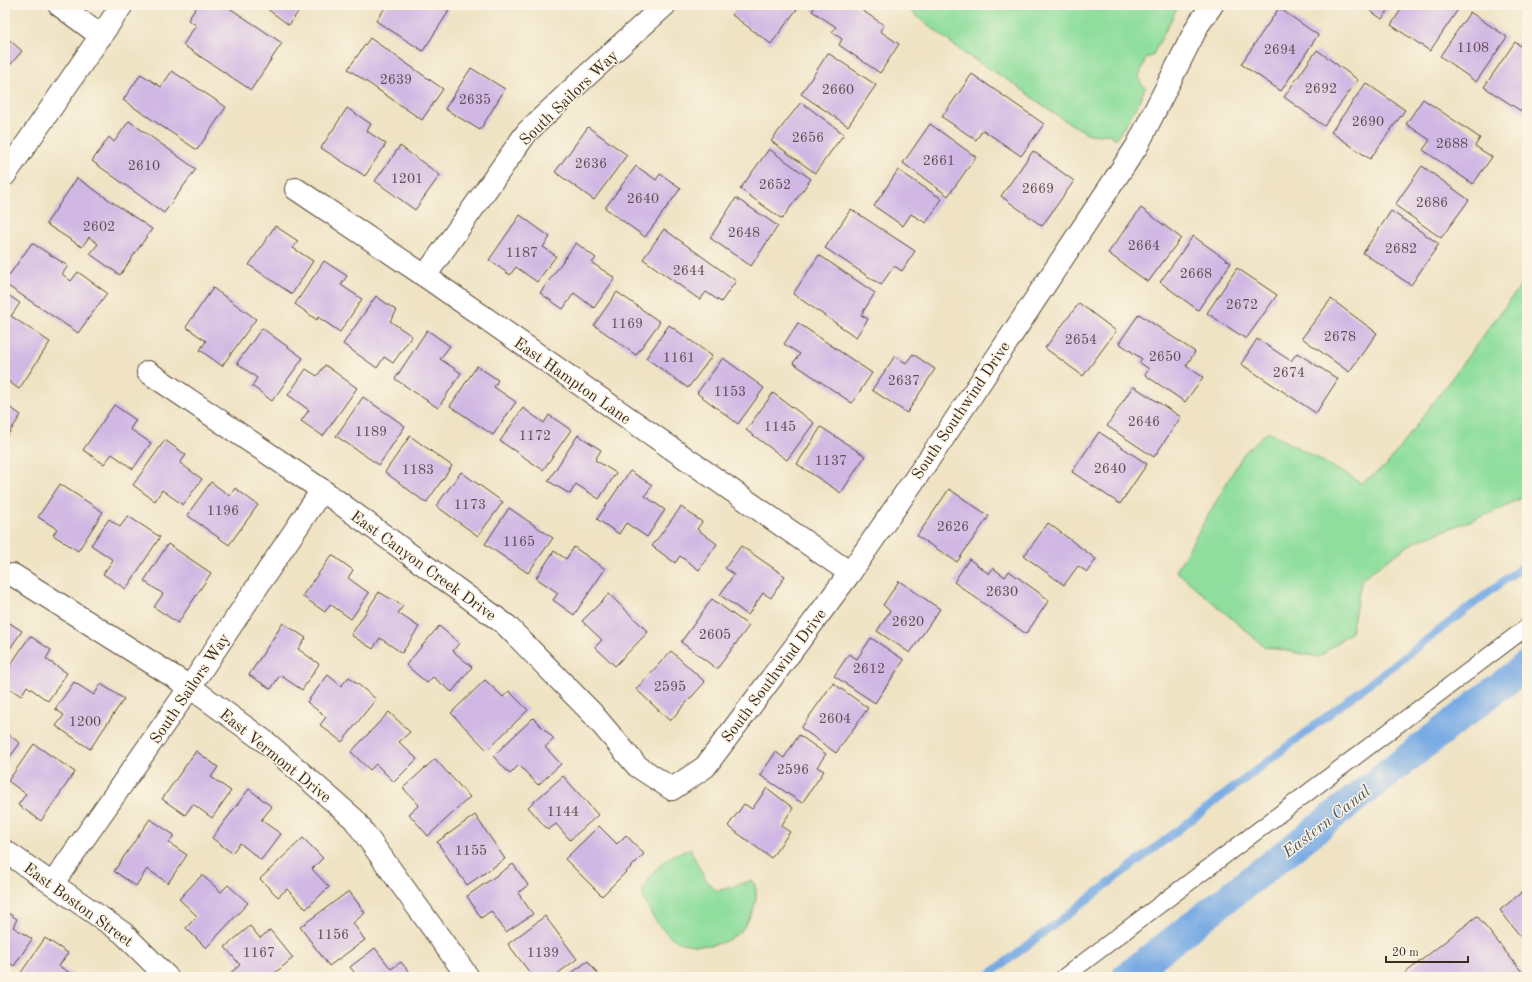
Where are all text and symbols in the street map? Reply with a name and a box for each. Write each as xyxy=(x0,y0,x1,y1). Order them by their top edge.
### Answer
house number: 1108 xyxy=(1457,41,1489,55)
house number: 2694 xyxy=(1264,43,1296,57)
street label: South Sailors Way xyxy=(517,47,622,149)
house number: 2639 xyxy=(380,73,412,87)
house number: 2692 xyxy=(1305,82,1337,96)
house number: 2660 xyxy=(822,83,854,97)
house number: 2635 xyxy=(459,93,491,107)
house number: 2690 xyxy=(1352,115,1384,129)
house number: 2656 xyxy=(792,131,824,145)
house number: 2688 xyxy=(1436,137,1468,151)
house number: 2661 xyxy=(923,154,955,168)
house number: 2636 xyxy=(575,157,607,171)
house number: 2610 xyxy=(128,159,160,173)
house number: 1201 xyxy=(391,172,423,186)
house number: 2652 xyxy=(759,178,791,192)
house number: 2669 xyxy=(1022,182,1054,196)
house number: 2640 xyxy=(627,192,659,206)
house number: 2686 xyxy=(1416,196,1448,210)
house number: 2602 xyxy=(83,220,115,234)
house number: 2648 xyxy=(728,226,760,240)
house number: 2664 xyxy=(1128,239,1160,253)
house number: 2682 xyxy=(1385,242,1417,256)
house number: 1187 xyxy=(506,246,538,260)
house number: 2644 xyxy=(673,264,705,278)
house number: 2668 xyxy=(1180,267,1212,281)
house number: 2672 xyxy=(1226,298,1258,312)
house number: 1169 xyxy=(611,317,643,331)
house number: 2678 xyxy=(1324,330,1356,344)
house number: 2654 xyxy=(1065,333,1097,347)
street label: East Hampton Lane xyxy=(510,335,633,428)
street label: South Southwind Drive xyxy=(910,339,1014,483)
house number: 2650 xyxy=(1149,350,1181,364)
house number: 1161 xyxy=(663,351,695,365)
house number: 2674 xyxy=(1273,366,1305,380)
house number: 2637 xyxy=(888,374,920,388)
house number: 1153 xyxy=(714,385,746,399)
house number: 2646 xyxy=(1128,415,1160,429)
house number: 1145 xyxy=(764,420,796,434)
house number: 1189 xyxy=(355,425,387,439)
house number: 1172 xyxy=(519,429,551,443)
house number: 1137 xyxy=(815,454,847,468)
house number: 2640 xyxy=(1094,462,1126,476)
house number: 1183 xyxy=(402,463,434,477)
house number: 1173 xyxy=(454,498,486,512)
house number: 1196 xyxy=(207,504,239,518)
street label: East Canyon Creek Drive xyxy=(347,509,498,625)
house number: 2626 xyxy=(937,520,969,534)
house number: 1165 xyxy=(503,535,535,549)
house number: 2630 xyxy=(986,585,1018,599)
street label: South Southwind Drive xyxy=(719,606,830,746)
house number: 2620 xyxy=(892,615,924,629)
house number: 2605 xyxy=(699,628,731,642)
street label: South Sailors Way xyxy=(148,631,234,747)
house number: 2612 xyxy=(853,662,885,676)
house number: 2595 xyxy=(654,680,686,694)
street label: East Vermont Drive xyxy=(216,707,334,806)
house number: 2604 xyxy=(819,712,851,726)
house number: 1200 xyxy=(69,715,101,729)
house number: 2596 xyxy=(777,763,809,777)
water label: Eastern Canal xyxy=(1279,783,1374,862)
house number: 1144 xyxy=(547,805,579,819)
house number: 1155 xyxy=(455,844,487,858)
street label: East Boston Street xyxy=(20,861,136,951)
house number: 1156 xyxy=(317,928,349,942)
scale bar xyxy=(1386,938,1468,964)
house number: 1167 xyxy=(243,946,275,960)
house number: 1139 xyxy=(527,946,559,960)
text: 20 m xyxy=(1392,947,1419,959)

